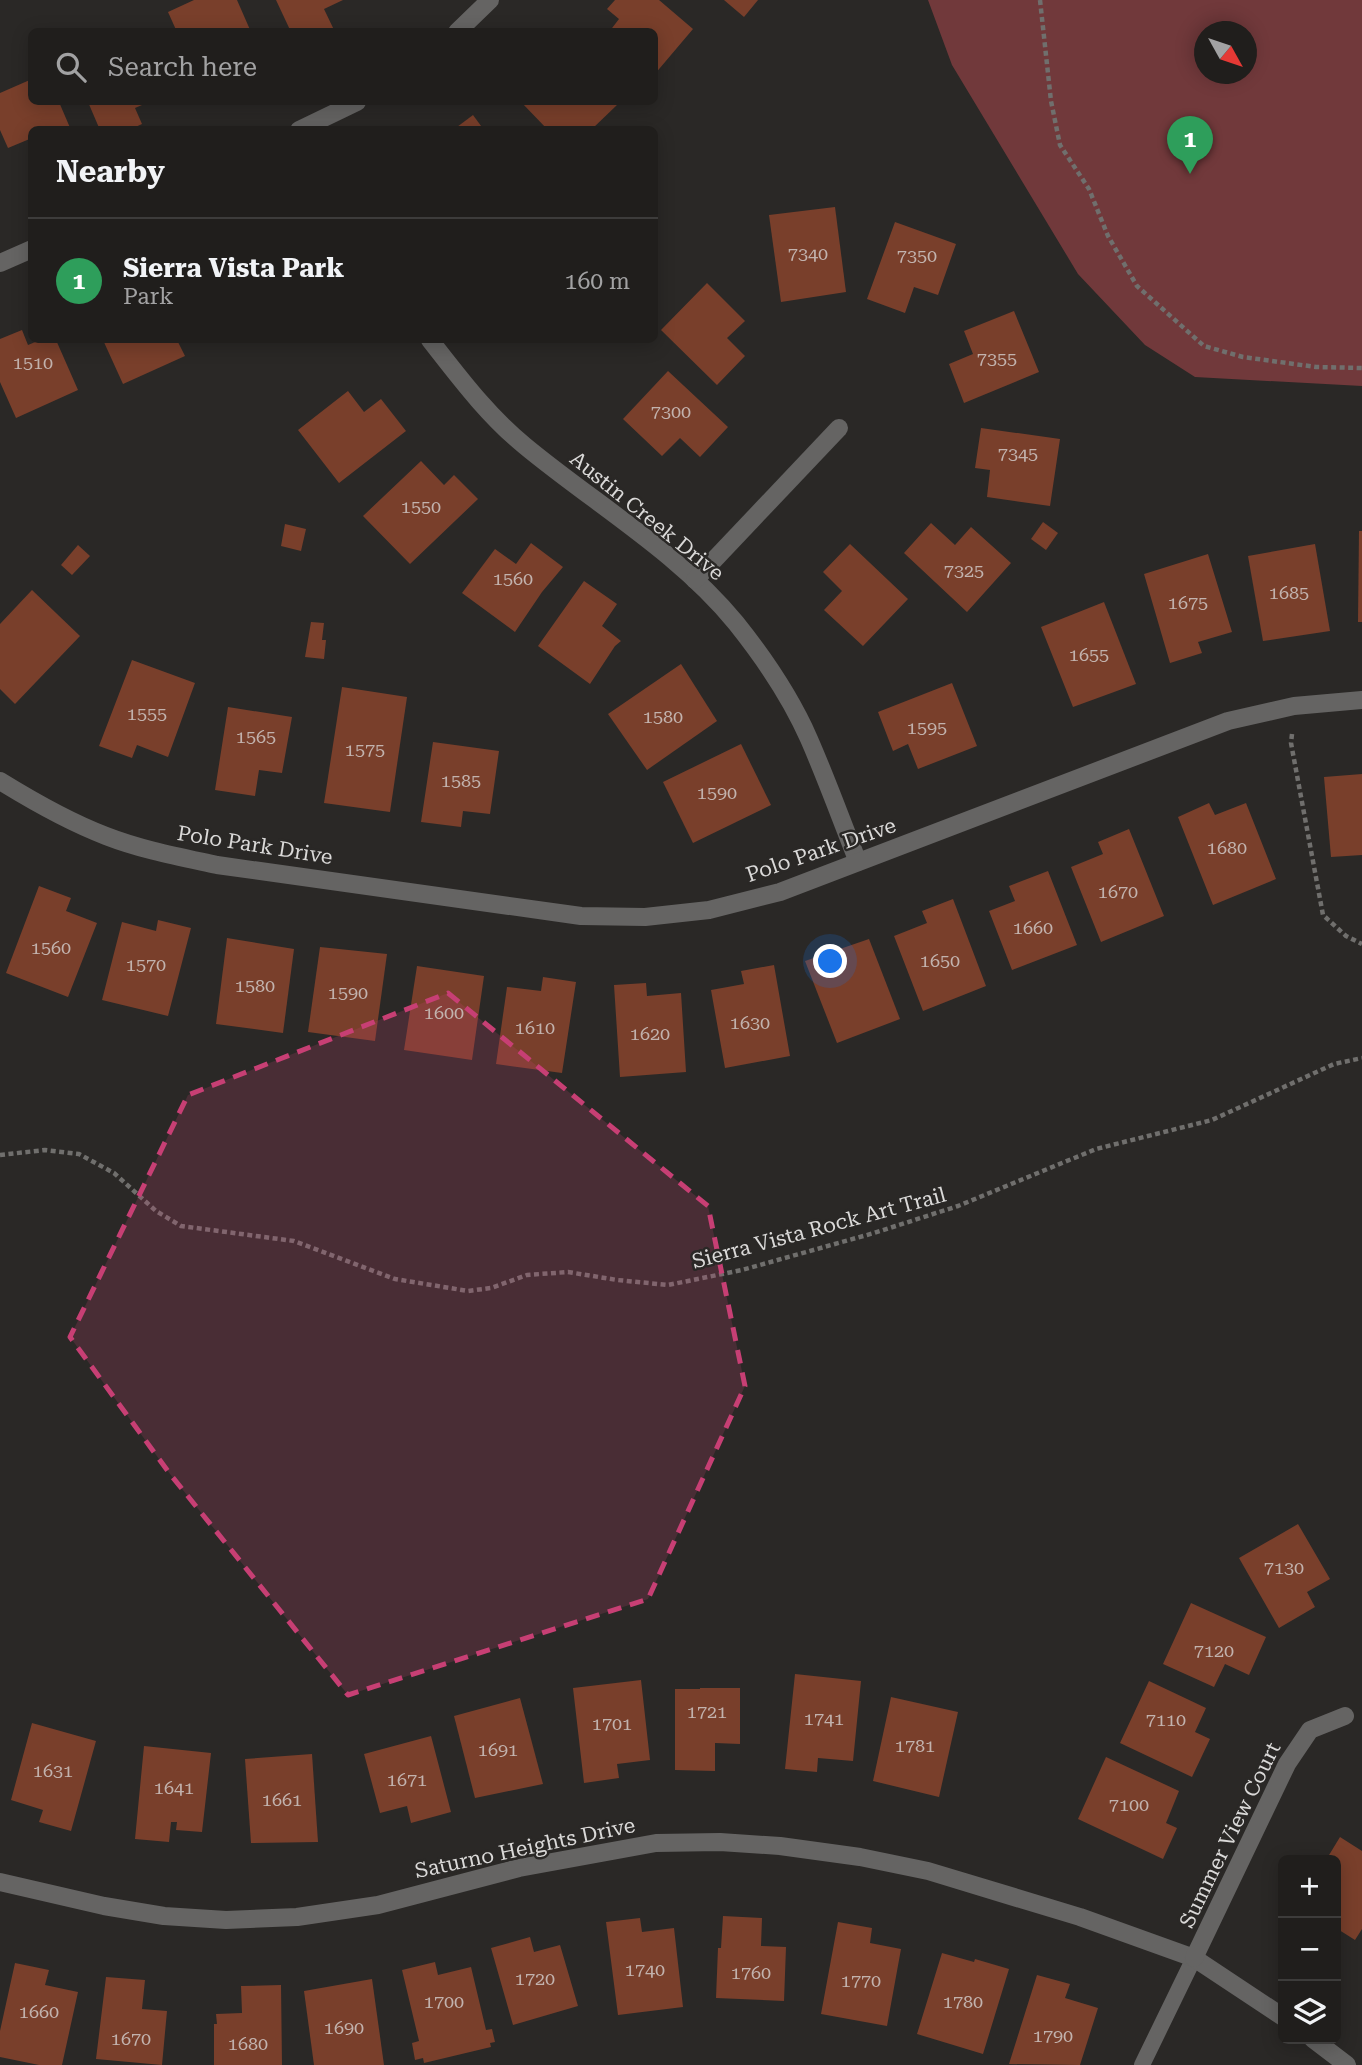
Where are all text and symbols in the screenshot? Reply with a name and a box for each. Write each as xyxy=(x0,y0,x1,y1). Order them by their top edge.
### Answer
north arrow xyxy=(1194,21,1257,84)
search box xyxy=(28,28,658,105)
icon: search xyxy=(52,48,90,86)
text: Search here xyxy=(108,52,257,82)
pin: 1 xyxy=(1167,116,1213,174)
text: Nearby xyxy=(56,154,165,189)
house number: 7340 xyxy=(788,243,828,264)
house number: 7350 xyxy=(897,245,937,266)
text: Sierra Vista Park xyxy=(123,253,344,283)
text: 1 xyxy=(73,268,85,295)
text: 160 m xyxy=(565,268,630,295)
text: Park xyxy=(123,283,174,310)
house number: 7355 xyxy=(977,348,1017,369)
house number: 1510 xyxy=(13,352,53,373)
house number: 7300 xyxy=(651,401,691,422)
house number: 7345 xyxy=(998,443,1038,464)
street label: Austin Creek Drive xyxy=(565,447,729,585)
house number: 1550 xyxy=(401,496,441,517)
house number: 7325 xyxy=(944,560,984,581)
house number: 1560 xyxy=(493,568,533,589)
house number: 1685 xyxy=(1269,582,1309,603)
house number: 1675 xyxy=(1168,592,1208,613)
house number: 1655 xyxy=(1069,644,1109,665)
house number: 1555 xyxy=(127,703,167,724)
house number: 1580 xyxy=(643,706,683,727)
house number: 1595 xyxy=(907,717,947,738)
house number: 1565 xyxy=(236,726,276,747)
house number: 1575 xyxy=(345,739,385,760)
house number: 1585 xyxy=(441,770,481,791)
house number: 1590 xyxy=(697,782,737,803)
street label: Polo Park Drive xyxy=(743,813,899,887)
street label: Polo Park Drive xyxy=(176,821,334,869)
house number: 1680 xyxy=(1207,837,1247,858)
house number: 1670 xyxy=(1098,881,1138,902)
house number: 1660 xyxy=(1013,917,1053,938)
house number: 1560 xyxy=(31,937,71,958)
your location xyxy=(813,944,847,978)
house number: 1650 xyxy=(920,950,960,971)
house number: 1570 xyxy=(126,954,166,975)
house number: 1580 xyxy=(235,975,275,996)
house number: 1590 xyxy=(328,982,368,1003)
house number: 1600 xyxy=(424,1002,464,1023)
house number: 1630 xyxy=(730,1012,770,1033)
house number: 1610 xyxy=(515,1017,555,1038)
house number: 1620 xyxy=(630,1023,670,1044)
street label: Sierra Vista Rock Art Trail xyxy=(689,1182,949,1274)
house number: 7130 xyxy=(1264,1557,1304,1578)
house number: 7120 xyxy=(1194,1640,1234,1661)
house number: 1721 xyxy=(687,1701,727,1722)
house number: 1741 xyxy=(804,1708,844,1729)
house number: 7110 xyxy=(1146,1709,1186,1730)
house number: 1701 xyxy=(592,1713,632,1734)
house number: 1781 xyxy=(895,1735,935,1756)
street label: Summer View Court xyxy=(1175,1738,1285,1932)
house number: 1691 xyxy=(478,1739,518,1760)
house number: 1631 xyxy=(33,1760,73,1781)
house number: 1671 xyxy=(387,1769,427,1790)
house number: 1641 xyxy=(154,1777,194,1798)
house number: 1661 xyxy=(262,1789,302,1810)
house number: 7100 xyxy=(1109,1794,1149,1815)
street label: Saturno Heights Drive xyxy=(413,1813,637,1883)
map controls xyxy=(1278,1855,1341,2044)
button: + xyxy=(1278,1855,1341,1918)
button: − xyxy=(1278,1918,1341,1981)
house number: 1740 xyxy=(625,1959,665,1980)
house number: 1760 xyxy=(731,1962,771,1983)
house number: 1720 xyxy=(515,1968,555,1989)
house number: 1770 xyxy=(841,1970,881,1991)
button: layers xyxy=(1278,1981,1341,2044)
house number: 1700 xyxy=(424,1991,464,2012)
house number: 1780 xyxy=(943,1991,983,2012)
house number: 1660 xyxy=(19,2001,59,2022)
house number: 1690 xyxy=(324,2017,364,2038)
house number: 1790 xyxy=(1033,2025,1073,2046)
house number: 1670 xyxy=(111,2028,151,2049)
house number: 1680 xyxy=(228,2033,268,2054)

